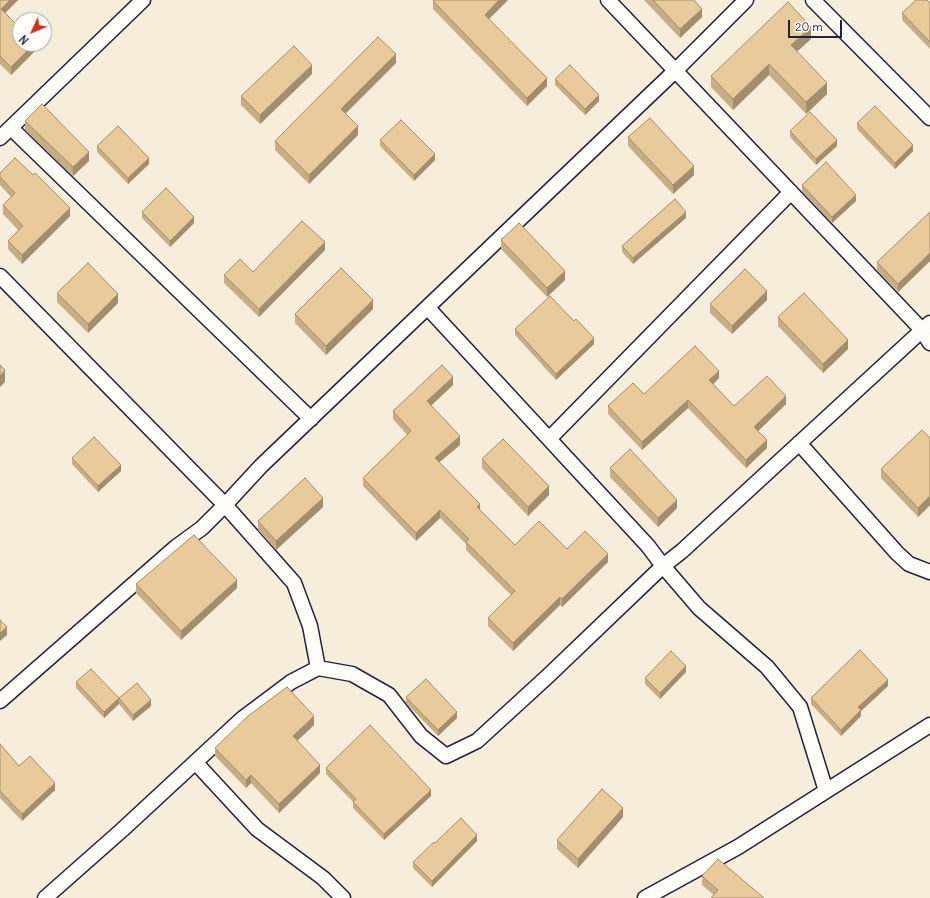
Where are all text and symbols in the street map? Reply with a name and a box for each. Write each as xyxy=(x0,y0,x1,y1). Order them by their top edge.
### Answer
north arrow xyxy=(12,12,52,52)
scale bar xyxy=(790,12,844,38)
text: 20 m xyxy=(795,19,823,34)
text: N xyxy=(16,32,32,47)

